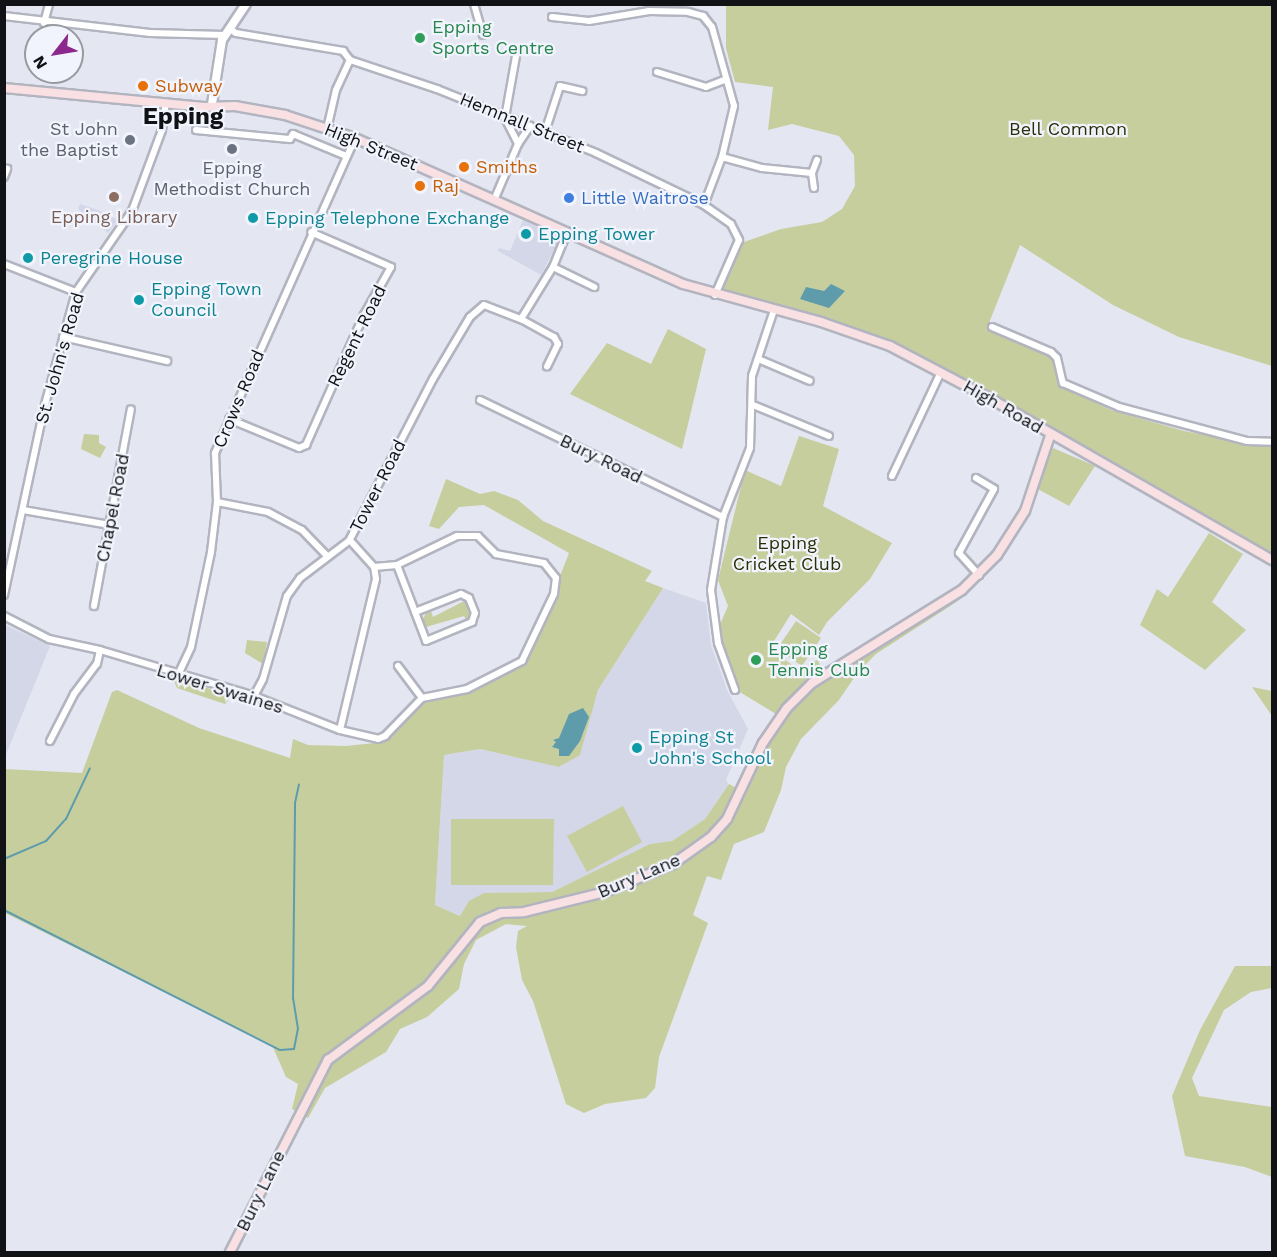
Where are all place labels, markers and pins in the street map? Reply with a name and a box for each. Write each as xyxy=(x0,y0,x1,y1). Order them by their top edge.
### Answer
place label: Epping Sports Centre xyxy=(432,17,554,60)
marker: Epping Sports Centre xyxy=(413,31,427,45)
place label: Subway xyxy=(155,75,222,97)
marker: Subway xyxy=(136,79,150,93)
place label: St John the Baptist xyxy=(20,119,118,162)
marker: St John the Baptist xyxy=(123,133,137,147)
marker: Epping Methodist Church xyxy=(225,142,239,156)
place label: Smiths xyxy=(476,156,538,178)
place label: Epping Methodist Church xyxy=(154,158,310,201)
marker: Smiths xyxy=(457,160,471,174)
place label: Raj xyxy=(432,175,459,197)
marker: Raj xyxy=(413,179,427,193)
place label: Little Waitrose xyxy=(581,187,709,209)
marker: Epping Library xyxy=(107,190,121,204)
marker: Little Waitrose xyxy=(562,191,576,205)
place label: Epping Library xyxy=(51,206,177,228)
place label: Epping Telephone Exchange xyxy=(265,207,510,229)
marker: Epping Telephone Exchange xyxy=(246,211,260,225)
place label: Epping Tower xyxy=(538,223,656,245)
marker: Epping Tower xyxy=(519,227,533,241)
place label: Peregrine House xyxy=(40,247,183,269)
marker: Peregrine House xyxy=(21,251,35,265)
place label: Epping Town Council xyxy=(151,279,262,322)
marker: Epping Town Council xyxy=(132,293,146,307)
place label: Epping Tennis Club xyxy=(768,639,870,682)
marker: Epping Tennis Club xyxy=(749,653,763,667)
place label: Epping St John's School xyxy=(649,727,771,770)
marker: Epping St John's School xyxy=(630,741,644,755)

